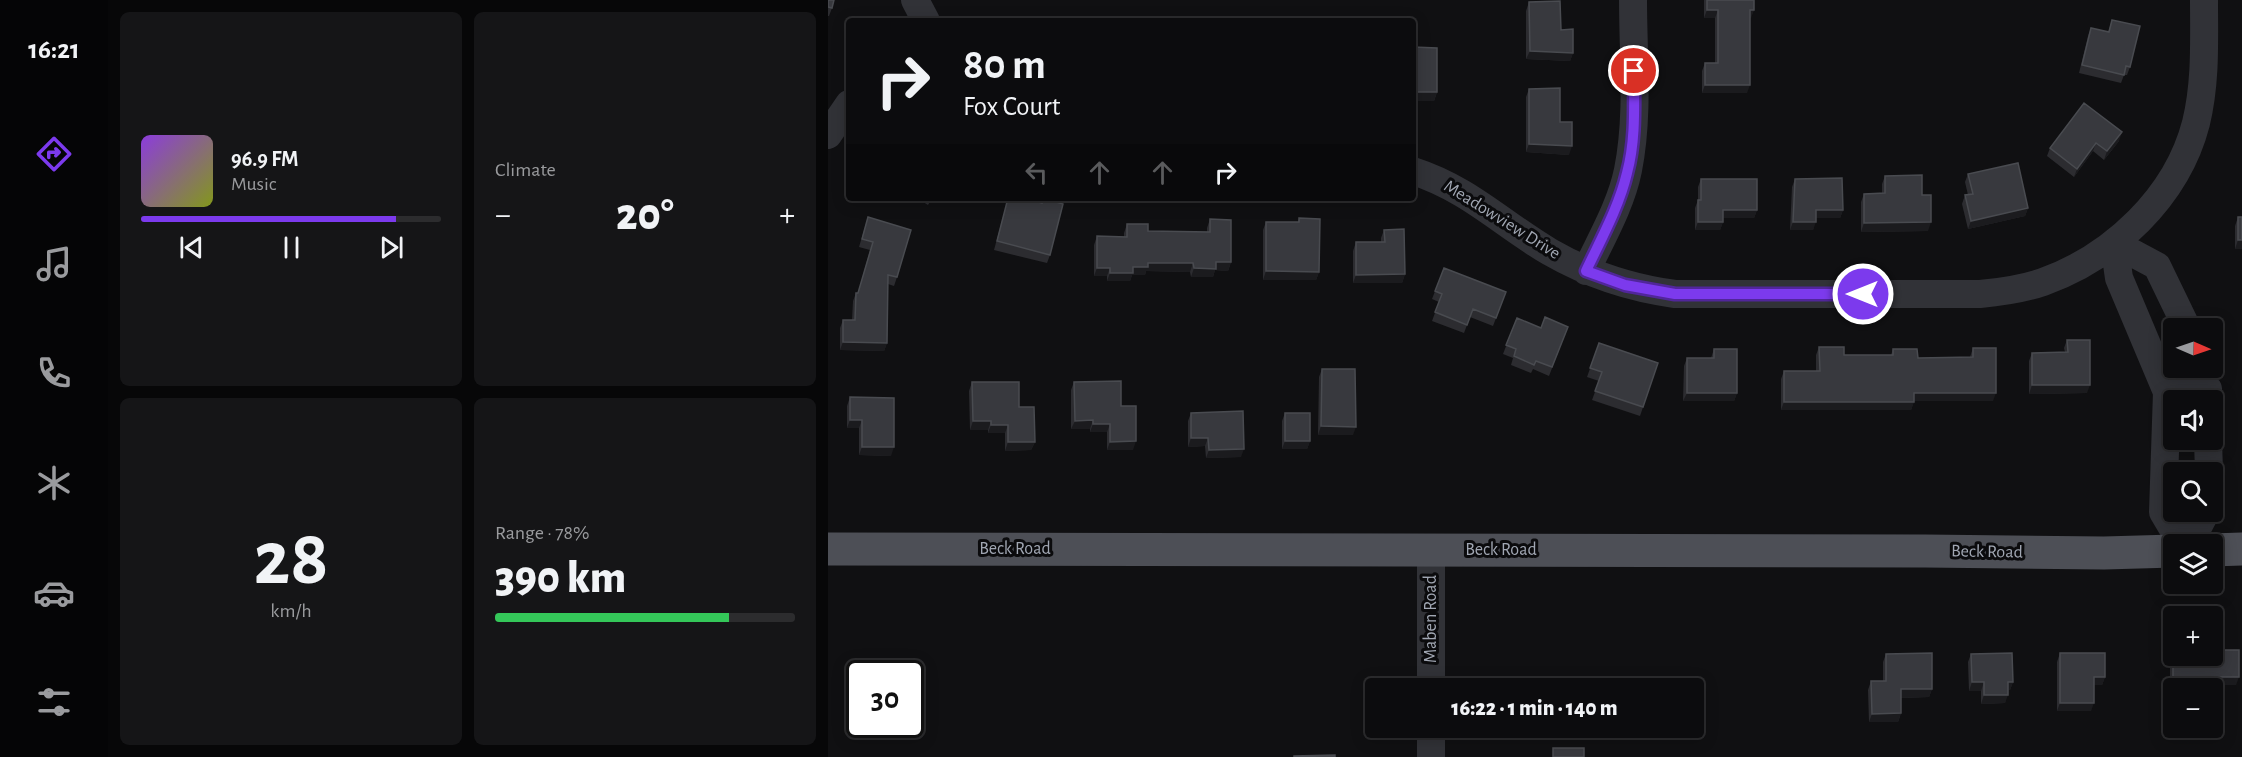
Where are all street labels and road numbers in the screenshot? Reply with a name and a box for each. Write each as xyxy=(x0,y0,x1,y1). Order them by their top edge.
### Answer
street label: Meadowview Drive xyxy=(1441,177,1563,263)
street label: Beck Road xyxy=(979,540,1051,558)
street label: Beck Road xyxy=(1465,541,1537,559)
street label: Beck Road xyxy=(1951,542,2023,562)
street label: Maben Road xyxy=(1422,575,1440,663)

